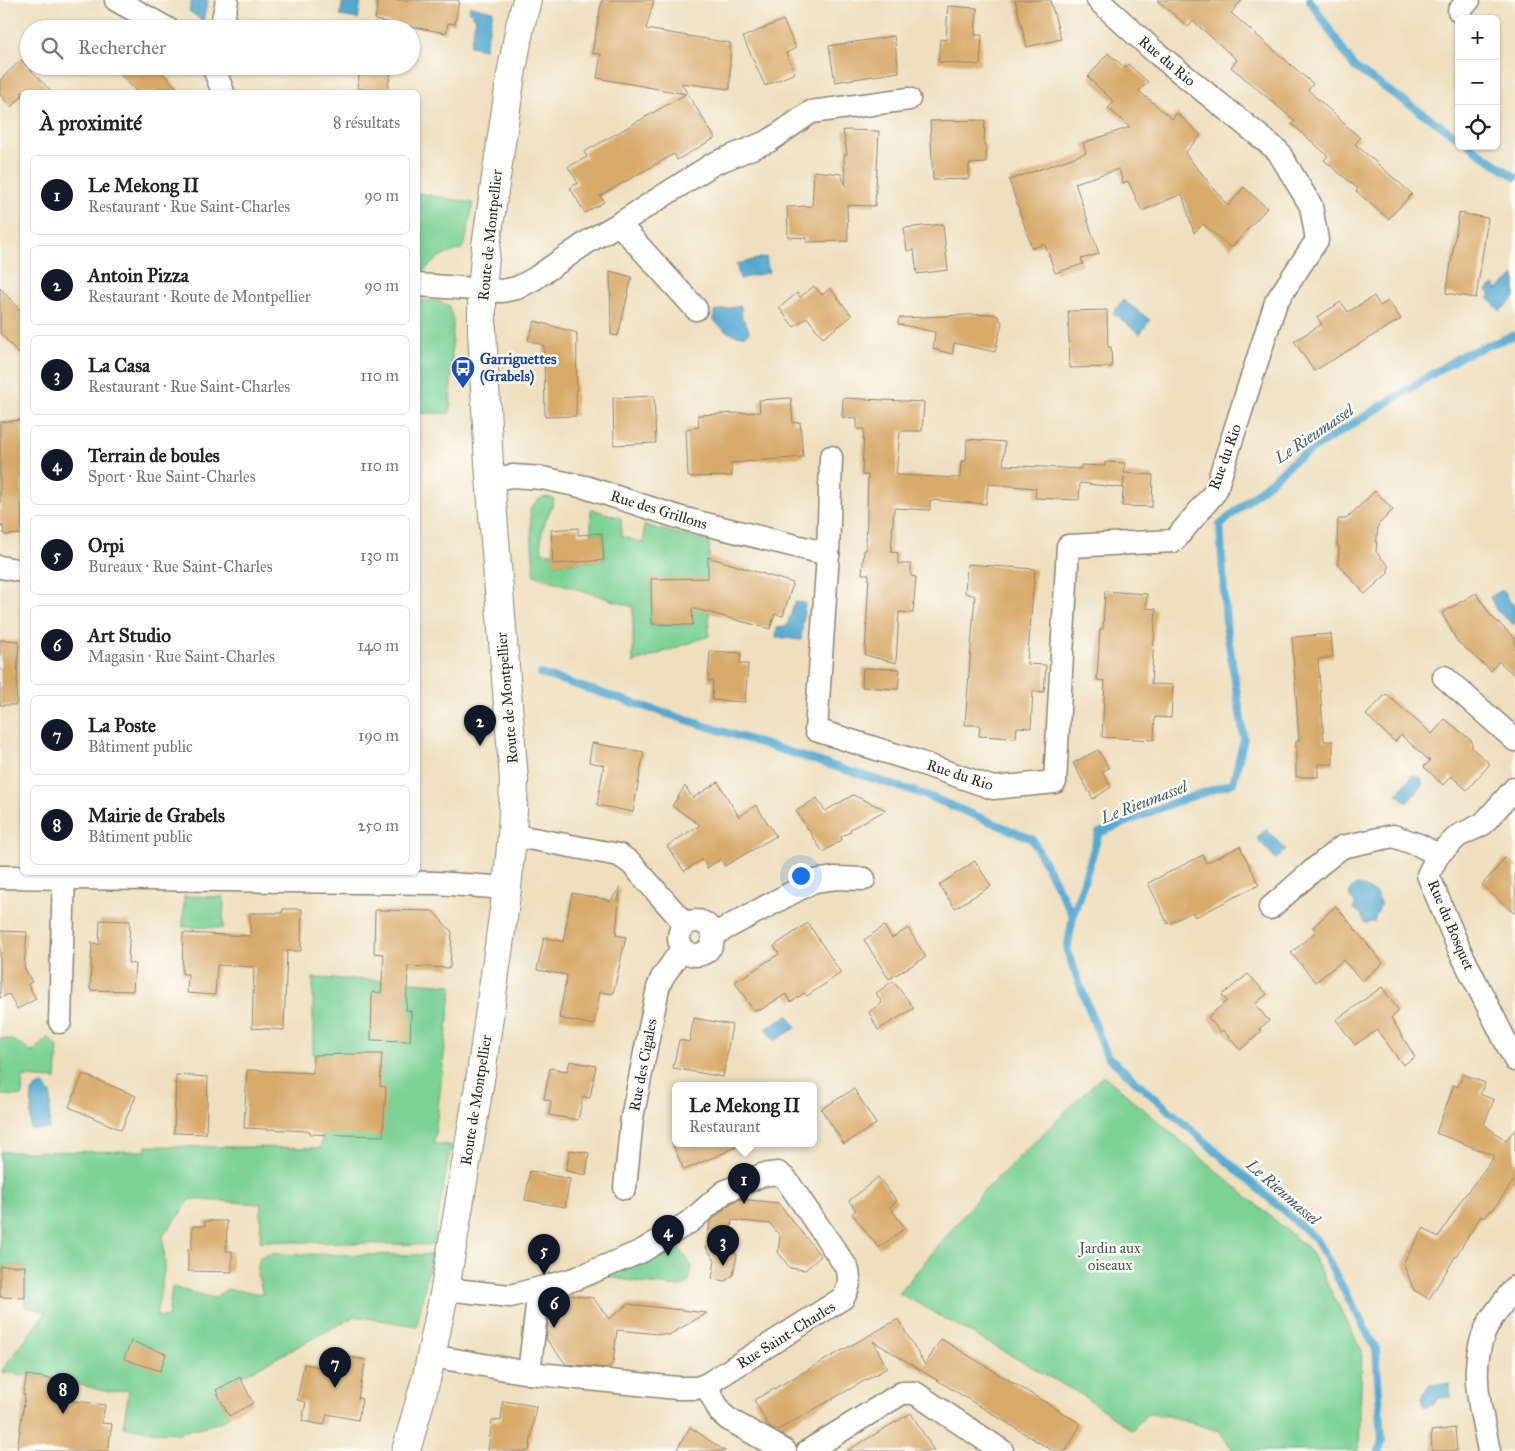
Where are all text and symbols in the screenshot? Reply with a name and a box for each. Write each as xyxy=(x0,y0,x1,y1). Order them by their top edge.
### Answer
map controls xyxy=(1455,15,1500,150)
button: + xyxy=(1455,15,1500,60)
search box xyxy=(20,20,420,75)
street label: Rue du Rio xyxy=(1135,32,1199,90)
icon: search xyxy=(38,34,66,62)
text: Rechercher xyxy=(78,36,166,59)
button: − xyxy=(1455,60,1500,105)
button: locate xyxy=(1455,105,1500,150)
text: À proximité xyxy=(40,110,142,136)
text: 8 résultats xyxy=(333,113,400,132)
street label: Route de Montpellier xyxy=(474,168,506,302)
text: Le Mekong II xyxy=(88,174,199,197)
text: 1 xyxy=(54,186,60,205)
text: 90 m xyxy=(364,186,399,205)
text: Restaurant · Rue Saint-Charles xyxy=(88,197,290,216)
text: Antoin Pizza xyxy=(88,264,189,287)
text: 2 xyxy=(53,276,61,295)
text: 90 m xyxy=(364,276,399,295)
text: Restaurant · Route de Montpellier xyxy=(88,287,311,306)
place label: Garriguettes (Grabels) xyxy=(480,350,557,386)
text: La Casa xyxy=(88,354,150,377)
bus stop icon: Garriguettes (Grabels) xyxy=(450,355,476,389)
text: 3 xyxy=(54,366,60,385)
text: 110 m xyxy=(360,366,399,385)
text: Restaurant · Rue Saint-Charles xyxy=(88,377,290,396)
water label: Le Rieumassel xyxy=(1270,400,1358,468)
street label: Rue du Rio xyxy=(1205,421,1245,492)
text: Terrain de boules xyxy=(88,444,220,467)
text: 4 xyxy=(53,456,61,475)
text: 110 m xyxy=(360,456,399,475)
text: Sport · Rue Saint-Charles xyxy=(88,467,256,486)
street label: Rue des Grillons xyxy=(608,487,710,533)
text: Orpi xyxy=(88,534,124,557)
text: 5 xyxy=(53,546,61,565)
text: 130 m xyxy=(360,546,399,565)
text: Bureaux · Rue Saint-Charles xyxy=(88,557,273,576)
text: Art Studio xyxy=(88,624,171,647)
street label: Route de Montpellier xyxy=(492,631,522,765)
text: 6 xyxy=(53,636,61,655)
text: 140 m xyxy=(358,636,399,655)
text: Magasin · Rue Saint-Charles xyxy=(88,647,275,666)
pin: 2 xyxy=(464,705,496,746)
text: La Poste xyxy=(88,714,156,737)
text: 7 xyxy=(53,726,61,745)
text: 190 m xyxy=(358,726,399,745)
text: Bâtiment public xyxy=(88,737,193,756)
street label: Rue du Rio xyxy=(924,756,996,794)
water label: Le Rieumassel xyxy=(1097,776,1191,827)
text: Mairie de Grabels xyxy=(88,804,225,827)
text: 8 xyxy=(53,816,61,835)
text: 250 m xyxy=(358,816,399,835)
text: Bâtiment public xyxy=(88,827,193,846)
your location xyxy=(788,863,814,889)
street label: Rue du Bosquet xyxy=(1423,877,1478,974)
street label: Rue des Cigales xyxy=(625,1017,661,1113)
street label: Route de Montpellier xyxy=(457,1033,495,1167)
popup xyxy=(672,1082,817,1147)
text: Le Mekong II xyxy=(689,1094,800,1117)
text: Restaurant xyxy=(689,1117,761,1136)
water label: Le Rieumassel xyxy=(1242,1154,1325,1230)
pin: 1 xyxy=(728,1163,760,1204)
pin: 4 xyxy=(652,1215,684,1256)
pin: 3 xyxy=(707,1225,739,1266)
pin: 5 xyxy=(528,1234,560,1275)
park label: Jardin aux oiseaux xyxy=(1077,1239,1141,1274)
pin: 6 xyxy=(538,1287,570,1328)
street label: Rue Saint-Charles xyxy=(733,1298,839,1372)
pin: 7 xyxy=(319,1347,351,1388)
pin: 8 xyxy=(47,1373,79,1414)

